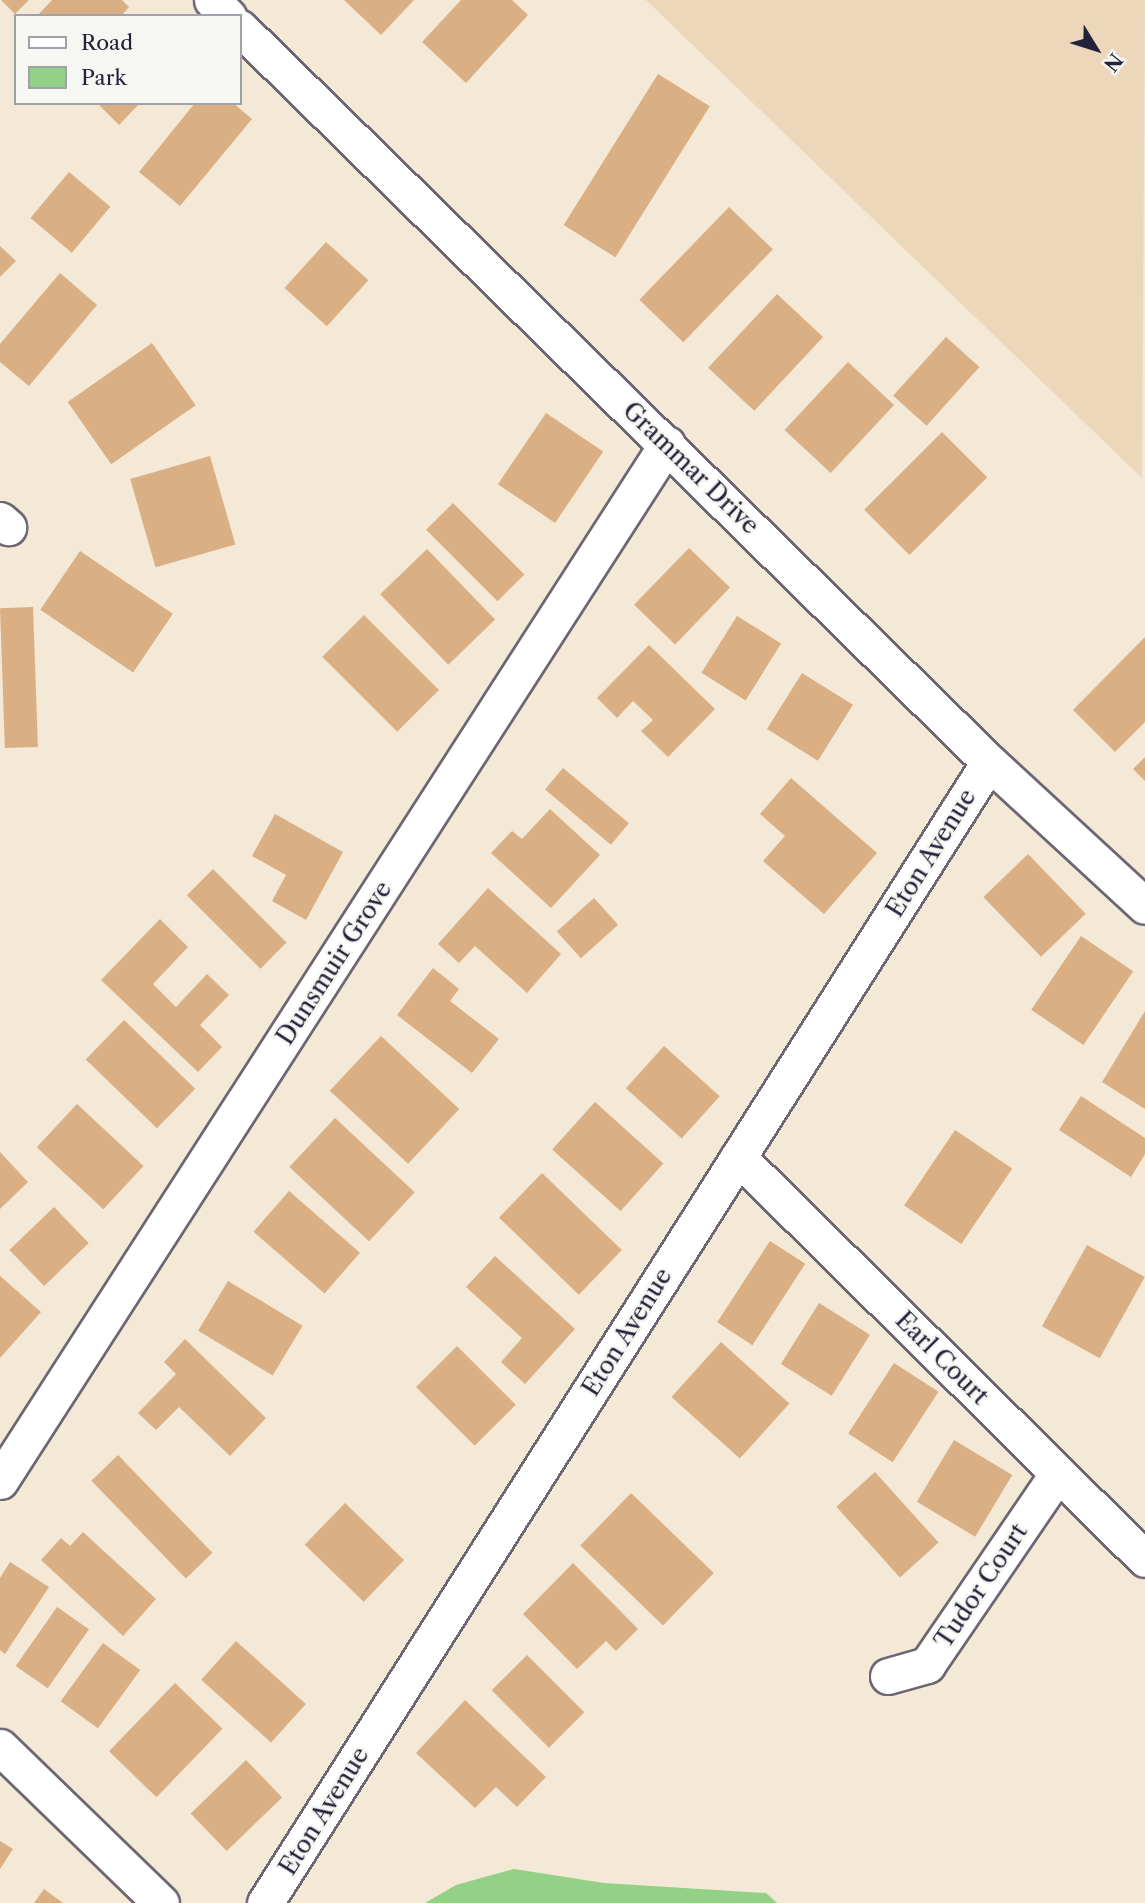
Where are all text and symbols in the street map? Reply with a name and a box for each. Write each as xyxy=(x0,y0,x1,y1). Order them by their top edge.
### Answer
legend xyxy=(14,14,242,105)
north arrow xyxy=(1061,14,1131,84)
text: Road xyxy=(81,30,133,55)
text: N xyxy=(1099,49,1127,76)
text: Park xyxy=(81,65,127,90)
street label: Grammar Drive xyxy=(617,396,765,540)
street label: Eton Avenue xyxy=(880,783,982,923)
street label: Dunsmuir Grove xyxy=(270,876,398,1050)
street label: Eton Avenue xyxy=(576,1262,678,1402)
street label: Earl Court xyxy=(890,1306,994,1410)
street label: Tudor Court xyxy=(929,1518,1033,1654)
street label: Eton Avenue xyxy=(273,1741,375,1881)

